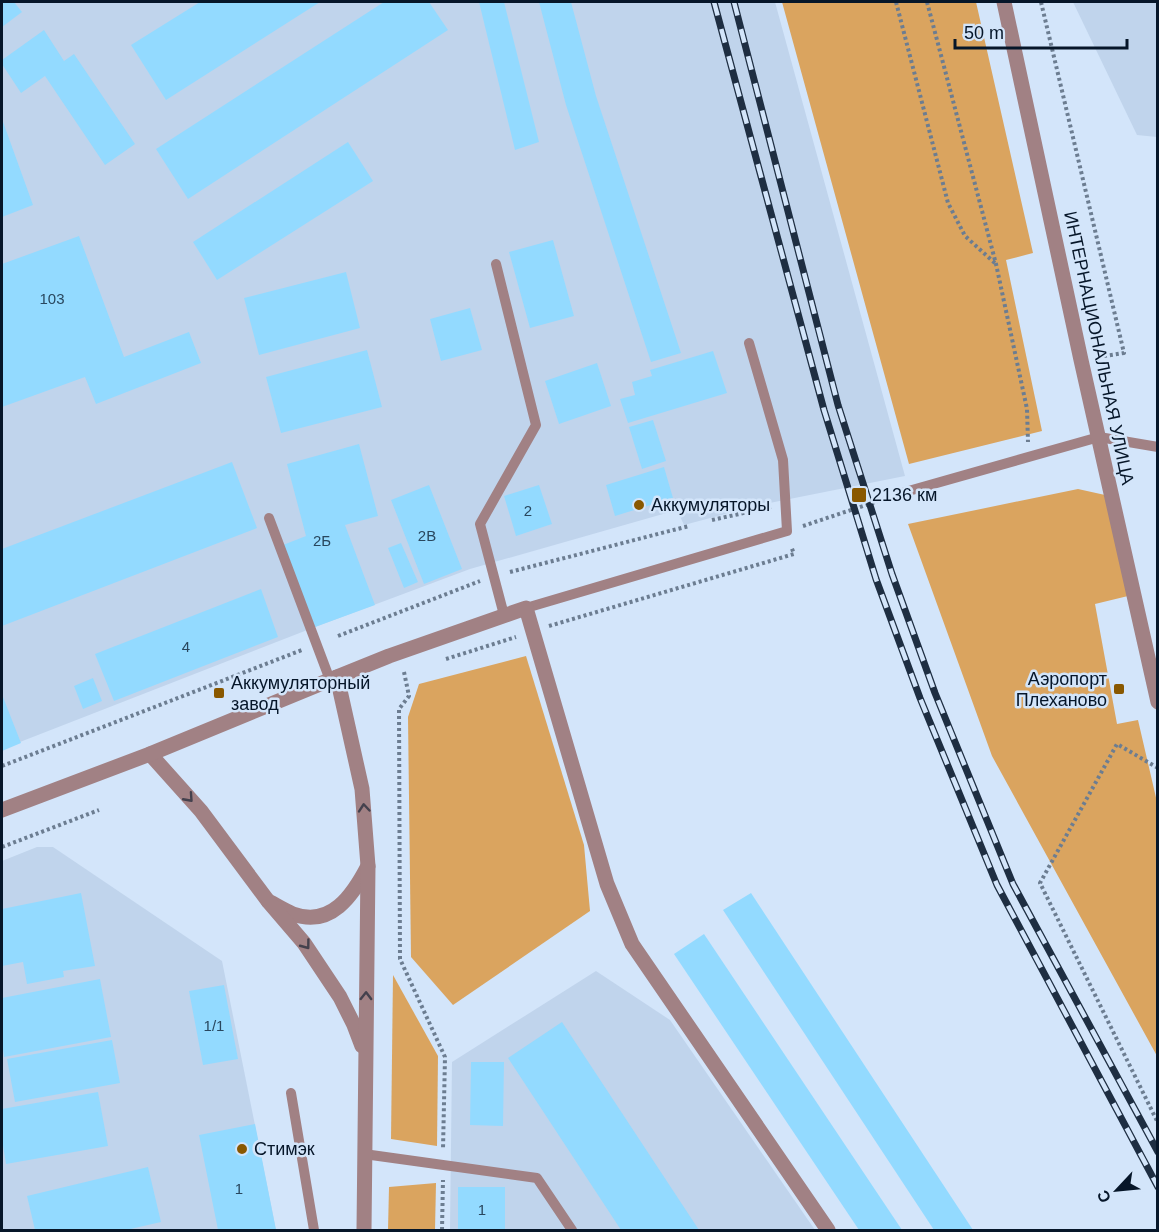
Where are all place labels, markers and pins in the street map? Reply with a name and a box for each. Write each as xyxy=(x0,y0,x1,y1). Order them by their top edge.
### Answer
place label: 2136 км xyxy=(872,485,937,505)
marker: 2136 км xyxy=(850,486,868,504)
place label: Аккумуляторы xyxy=(651,495,770,515)
marker: Аккумуляторы xyxy=(632,498,646,512)
place label: Аэропорт Плеханово xyxy=(1016,669,1107,710)
place label: Аккумуляторный завод xyxy=(231,673,370,714)
marker: Аэропорт Плеханово xyxy=(1112,682,1126,696)
marker: Аккумуляторный завод xyxy=(212,686,226,700)
place label: Стимэк xyxy=(254,1139,315,1159)
marker: Стимэк xyxy=(235,1142,249,1156)

